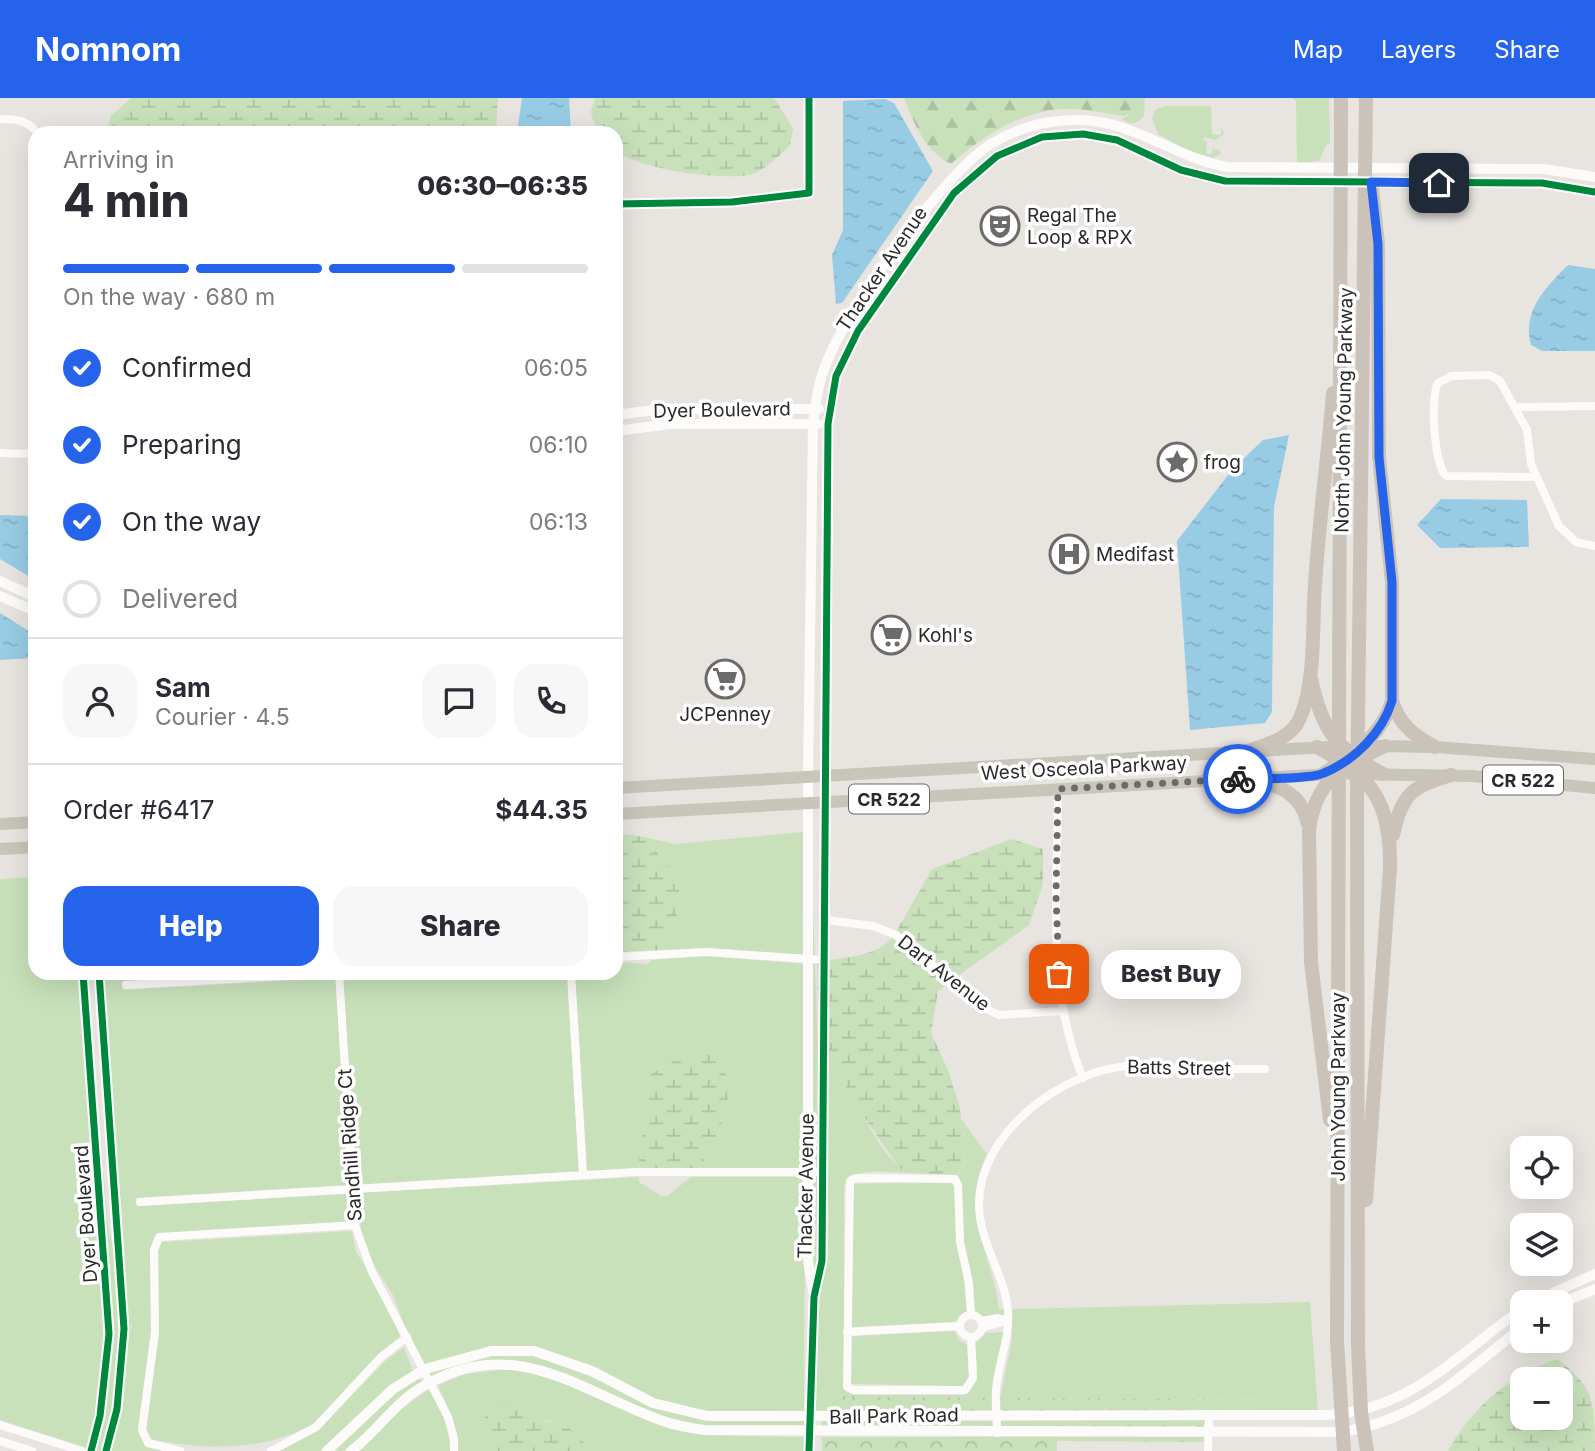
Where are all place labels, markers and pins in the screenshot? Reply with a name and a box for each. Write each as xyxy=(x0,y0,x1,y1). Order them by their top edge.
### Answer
pin xyxy=(1409,153,1469,213)
place label: Regal The Loop & RPX xyxy=(1027,204,1132,249)
theatre icon: Regal The Loop & RPX xyxy=(979,205,1021,247)
place icon: frog xyxy=(1156,441,1198,483)
place label: frog xyxy=(1204,451,1241,474)
hospital icon: Medifast xyxy=(1048,533,1090,575)
place label: Medifast xyxy=(1096,543,1174,566)
supermarket icon: Kohl's xyxy=(870,614,912,656)
place label: Kohl's xyxy=(918,624,973,647)
supermarket icon: JCPenney xyxy=(704,658,746,700)
place label: JCPenney xyxy=(679,703,771,726)
pin xyxy=(1029,944,1089,1004)
callout: Best Buy xyxy=(1101,950,1241,998)

